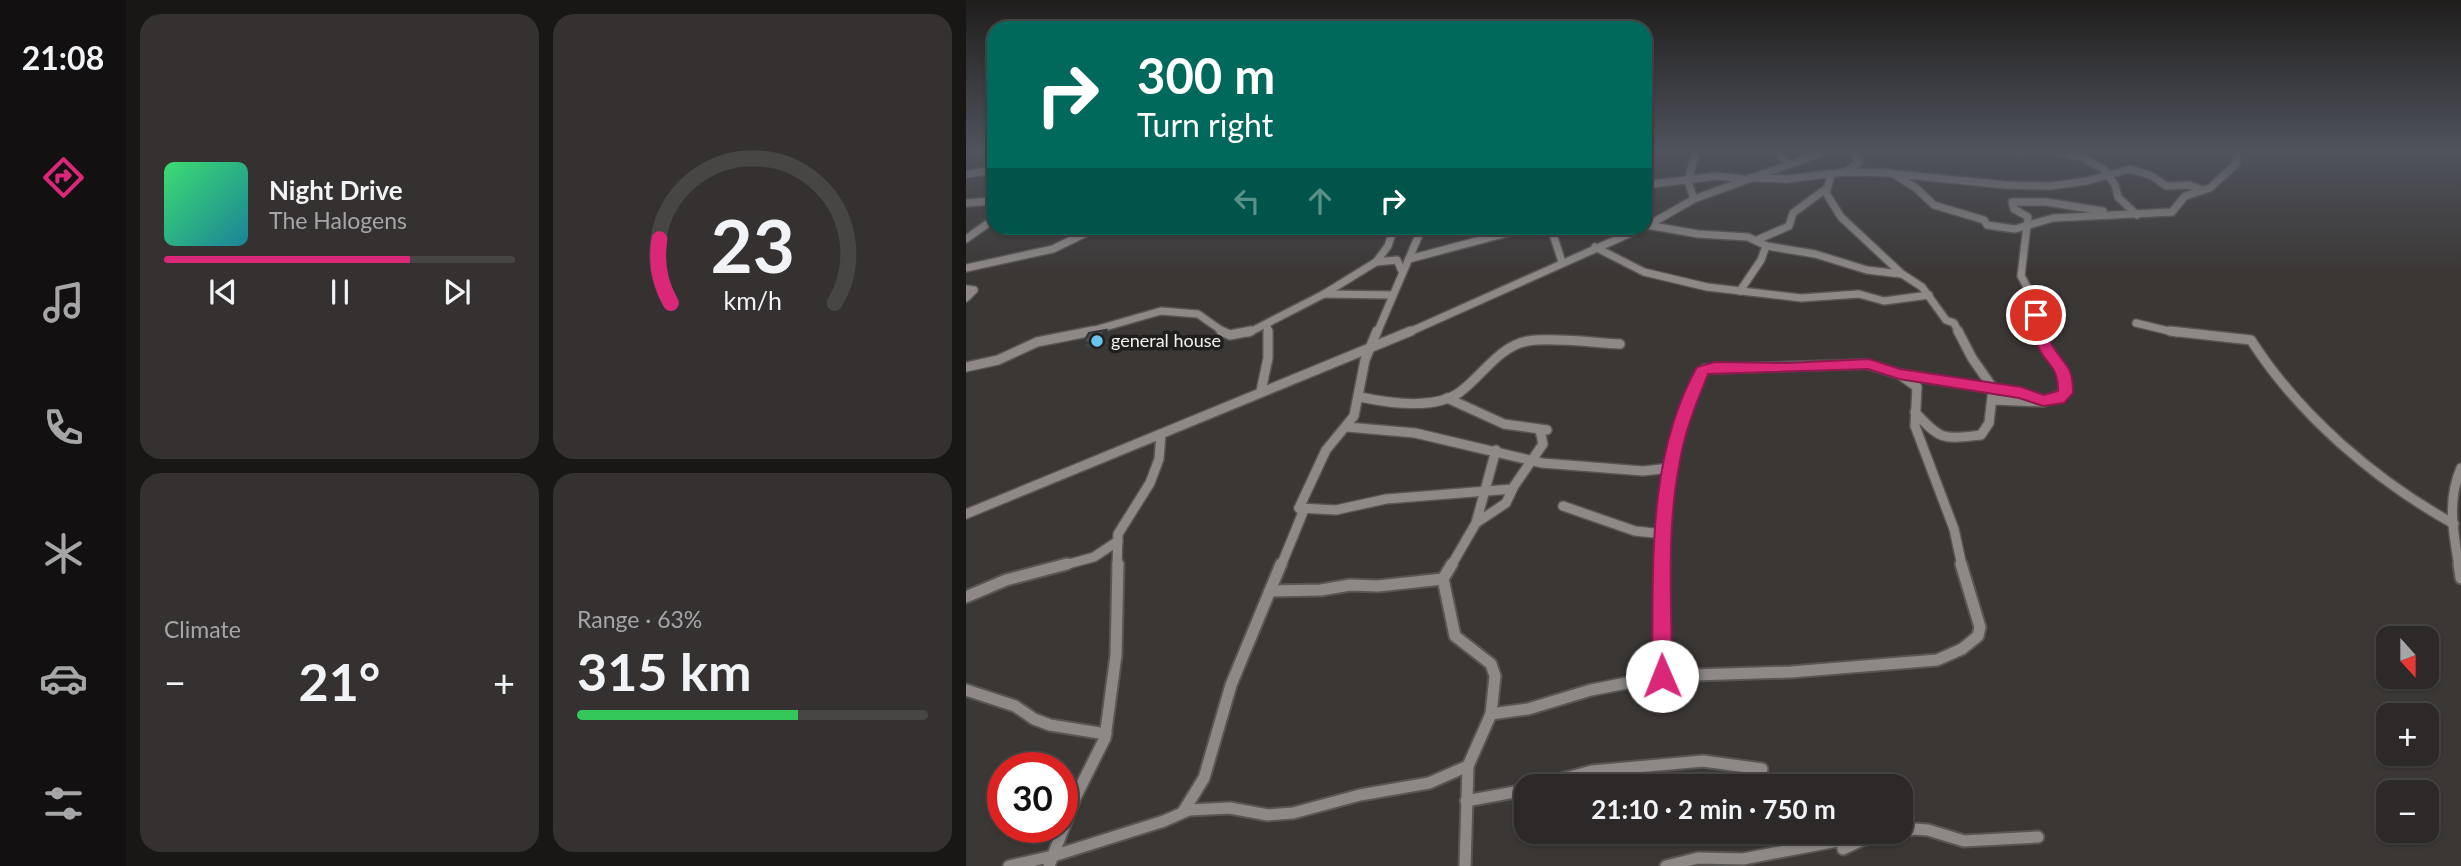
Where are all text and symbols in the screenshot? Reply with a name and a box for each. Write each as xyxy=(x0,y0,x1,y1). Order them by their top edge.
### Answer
text: 21:08 xyxy=(22,38,104,77)
text: 300 m xyxy=(1137,46,1275,104)
icon: right xyxy=(1022,49,1113,140)
text: Turn right xyxy=(1137,105,1273,144)
icon: directions xyxy=(39,153,88,202)
text: Night Drive xyxy=(269,174,403,206)
icon: left xyxy=(1228,182,1266,220)
icon: ahead xyxy=(1301,182,1339,220)
icon: right xyxy=(1374,182,1412,220)
text: 23 xyxy=(710,201,795,289)
text: The Halogens xyxy=(269,206,407,234)
icon: previous xyxy=(204,273,242,311)
icon: pause xyxy=(321,273,359,311)
icon: next xyxy=(438,273,476,311)
icon: music xyxy=(39,278,88,327)
text: km/h xyxy=(723,285,782,315)
pin xyxy=(2006,285,2066,345)
icon: arrive xyxy=(2017,296,2055,334)
place label: general house xyxy=(1111,329,1221,351)
marker: general house xyxy=(1089,333,1105,349)
icon: phone xyxy=(39,403,88,452)
icon: climate xyxy=(39,529,88,578)
text: Range · 63% xyxy=(577,605,702,633)
text: Climate xyxy=(164,615,241,643)
north arrow xyxy=(2376,626,2440,690)
map controls xyxy=(2376,626,2439,843)
position arrow xyxy=(1625,639,1699,713)
text: 315 km xyxy=(577,640,751,702)
text: 21° xyxy=(299,650,380,712)
icon: car xyxy=(39,654,88,703)
text: − xyxy=(164,659,186,705)
text: + xyxy=(493,659,515,705)
button: + xyxy=(2376,703,2439,766)
speed limit sign: 30 xyxy=(987,752,1078,843)
icon: filters xyxy=(39,779,88,828)
button: − xyxy=(2376,780,2439,843)
text: 21:10 · 2 min · 750 m xyxy=(1591,793,1836,825)

